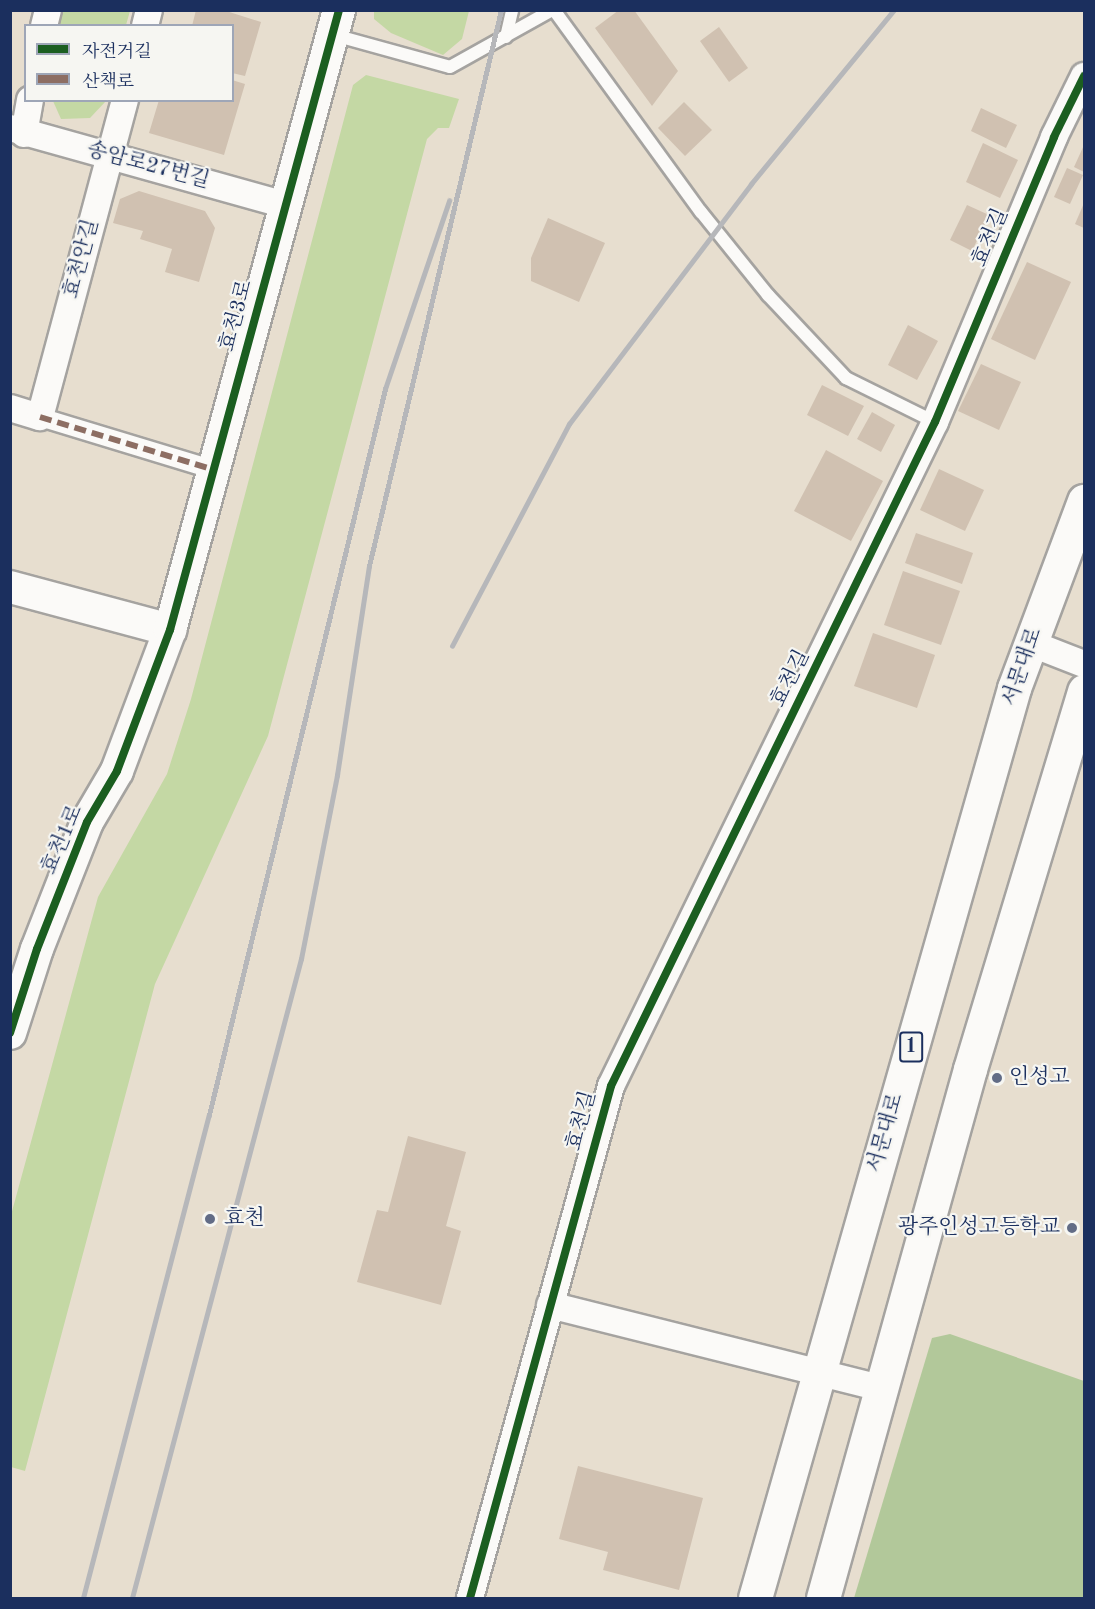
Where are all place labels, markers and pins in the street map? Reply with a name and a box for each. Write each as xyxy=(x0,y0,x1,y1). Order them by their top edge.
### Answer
place label: 인성고 xyxy=(1009,1065,1070,1091)
marker: 인성고 xyxy=(990,1071,1004,1085)
place label: 효천 xyxy=(224,1206,265,1232)
marker: 효천 xyxy=(201,1210,219,1228)
place label: 광주인성고등학교 xyxy=(898,1215,1060,1241)
marker: 광주인성고등학교 xyxy=(1065,1221,1079,1235)

